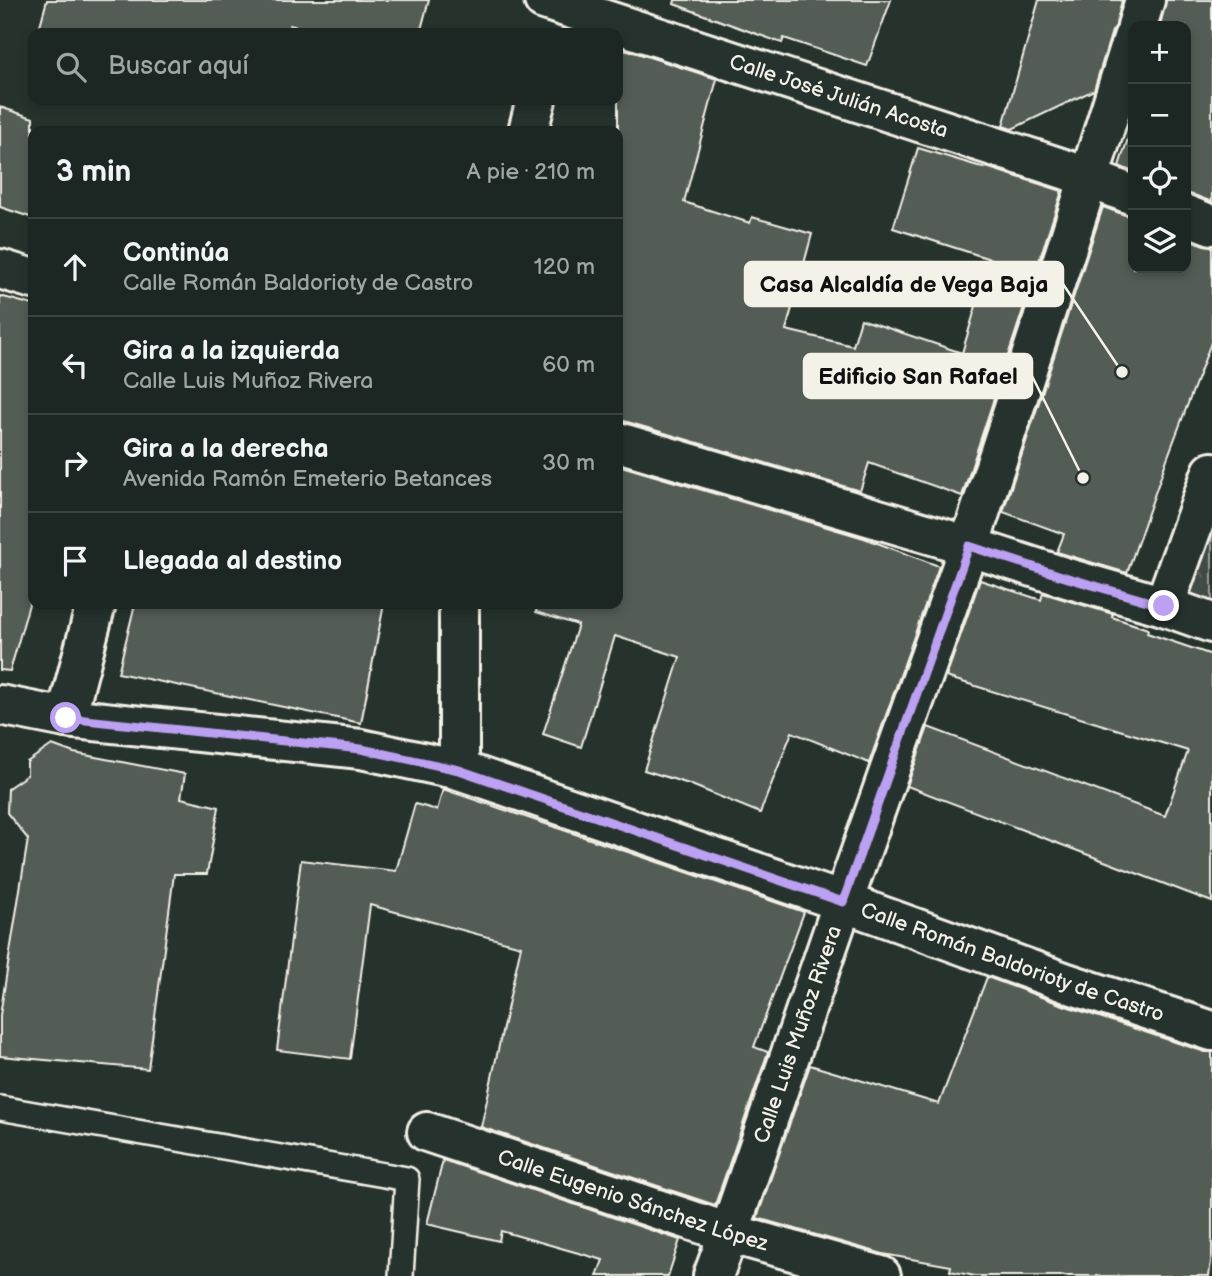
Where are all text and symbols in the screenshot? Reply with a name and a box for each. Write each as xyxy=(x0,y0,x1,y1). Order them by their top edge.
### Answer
map controls xyxy=(1128,21,1191,273)
button: + xyxy=(1128,21,1191,84)
search box xyxy=(28,28,623,105)
icon: search xyxy=(52,48,90,86)
street label: Calle José Julián Acosta xyxy=(726,49,951,144)
text: Buscar aquí xyxy=(108,51,249,82)
button: − xyxy=(1128,84,1191,147)
button: locate xyxy=(1128,147,1191,210)
text: 3 min xyxy=(56,154,131,190)
text: A pie · 210 m xyxy=(466,158,595,186)
button: layers xyxy=(1128,210,1191,273)
text: Continúa xyxy=(123,238,230,269)
icon: ahead xyxy=(56,248,94,286)
text: 120 m xyxy=(534,253,595,281)
callout: Casa Alcaldía de Vega Baja xyxy=(745,262,1063,306)
text: Calle Román Baldorioty de Castro xyxy=(123,269,473,297)
text: Casa Alcaldía de Vega Baja xyxy=(760,271,1048,299)
text: Gira a la izquierda xyxy=(123,336,340,367)
icon: left xyxy=(56,346,94,384)
text: 60 m xyxy=(542,351,595,379)
callout: Edificio San Rafael xyxy=(804,354,1032,398)
text: Edificio San Rafael xyxy=(818,363,1018,391)
text: Calle Luis Muñoz Rivera xyxy=(123,367,373,395)
text: Gira a la derecha xyxy=(123,434,329,465)
icon: right xyxy=(56,444,94,482)
text: 30 m xyxy=(542,449,595,477)
text: Avenida Ramón Emeterio Betances xyxy=(123,465,492,493)
icon: arrive xyxy=(56,542,94,580)
text: Llegada al destino xyxy=(123,546,342,577)
route end xyxy=(1148,590,1179,621)
route start xyxy=(50,702,81,733)
street label: Calle Román Baldorioty de Castro xyxy=(857,897,1167,1027)
street label: Calle Luis Muñoz Rivera xyxy=(749,922,847,1147)
street label: Calle Eugenio Sánchez López xyxy=(494,1145,772,1257)

